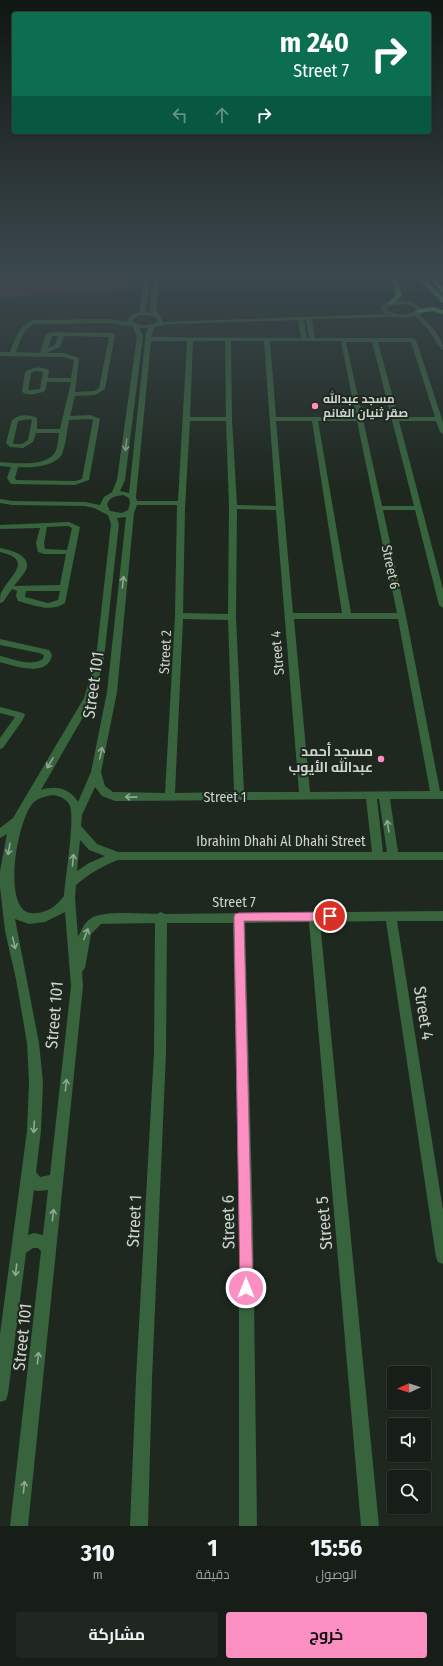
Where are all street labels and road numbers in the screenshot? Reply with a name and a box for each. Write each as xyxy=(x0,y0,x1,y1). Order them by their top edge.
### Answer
street label: Street 6 xyxy=(378,543,403,591)
street label: Street 2 xyxy=(156,630,175,674)
street label: Street 4 xyxy=(267,630,288,676)
street label: Street 101 xyxy=(78,650,109,720)
street label: Street 1 xyxy=(203,789,247,806)
street label: Ibrahim Dhahi Al Dhahi Street xyxy=(196,833,366,850)
street label: Street 7 xyxy=(212,894,256,911)
street label: Street 101 xyxy=(41,981,68,1050)
street label: Street 4 xyxy=(409,985,438,1041)
street label: Street 1 xyxy=(123,1194,146,1248)
street label: Street 6 xyxy=(218,1195,239,1249)
street label: Street 5 xyxy=(312,1195,337,1251)
street label: Street 101 xyxy=(9,1302,36,1372)

